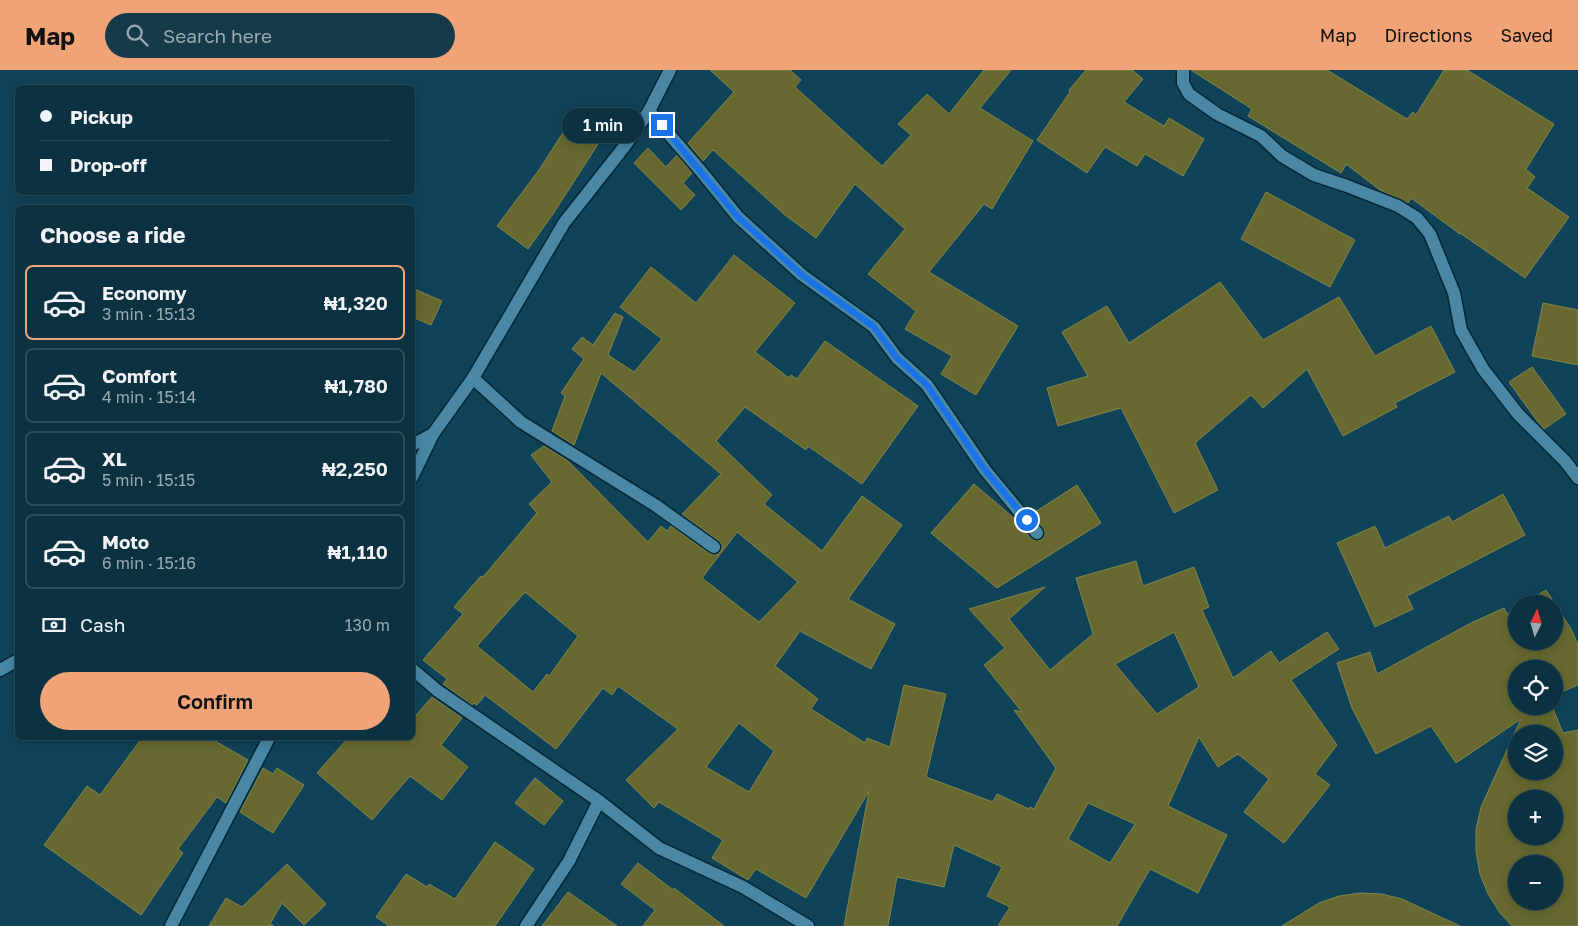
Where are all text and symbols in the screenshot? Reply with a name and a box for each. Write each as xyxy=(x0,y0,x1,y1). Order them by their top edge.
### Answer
search box xyxy=(105,13,455,58)
text: Map xyxy=(25,21,75,50)
icon: search xyxy=(123,21,151,49)
text: Search here xyxy=(163,24,272,47)
text: Map xyxy=(1320,24,1356,46)
text: Directions xyxy=(1384,24,1472,46)
text: Saved xyxy=(1500,24,1553,46)
text: Pickup xyxy=(70,105,133,128)
callout: 1 min xyxy=(562,108,644,142)
route end xyxy=(651,114,673,136)
text: 1 min xyxy=(583,115,623,135)
text: Drop-off xyxy=(70,153,147,176)
text: Choose a ride xyxy=(40,221,186,248)
icon: car xyxy=(42,280,87,325)
text: Economy xyxy=(102,281,187,304)
text: ₦1,320 xyxy=(324,291,388,314)
text: 3 min · 15:13 xyxy=(102,304,195,324)
icon: car xyxy=(42,363,87,408)
text: Comfort xyxy=(102,364,177,387)
text: ₦1,780 xyxy=(324,374,388,397)
text: 4 min · 15:14 xyxy=(102,387,196,407)
icon: car xyxy=(42,446,87,491)
text: XL xyxy=(102,447,127,470)
text: ₦2,250 xyxy=(322,457,388,480)
text: 5 min · 15:15 xyxy=(102,470,195,490)
route start xyxy=(1016,509,1038,531)
icon: car xyxy=(42,529,87,574)
text: Moto xyxy=(102,530,149,553)
text: ₦1,110 xyxy=(328,540,388,563)
text: 6 min · 15:16 xyxy=(102,553,196,573)
north arrow xyxy=(1508,595,1562,650)
map controls xyxy=(1508,595,1563,910)
icon: cash xyxy=(40,611,68,639)
text: Cash xyxy=(80,613,125,636)
text: 130 m xyxy=(345,615,390,635)
button: locate xyxy=(1508,660,1563,715)
button: Confirm xyxy=(40,672,390,730)
button: layers xyxy=(1508,725,1563,780)
button: + xyxy=(1508,790,1563,845)
button: − xyxy=(1508,855,1563,910)

